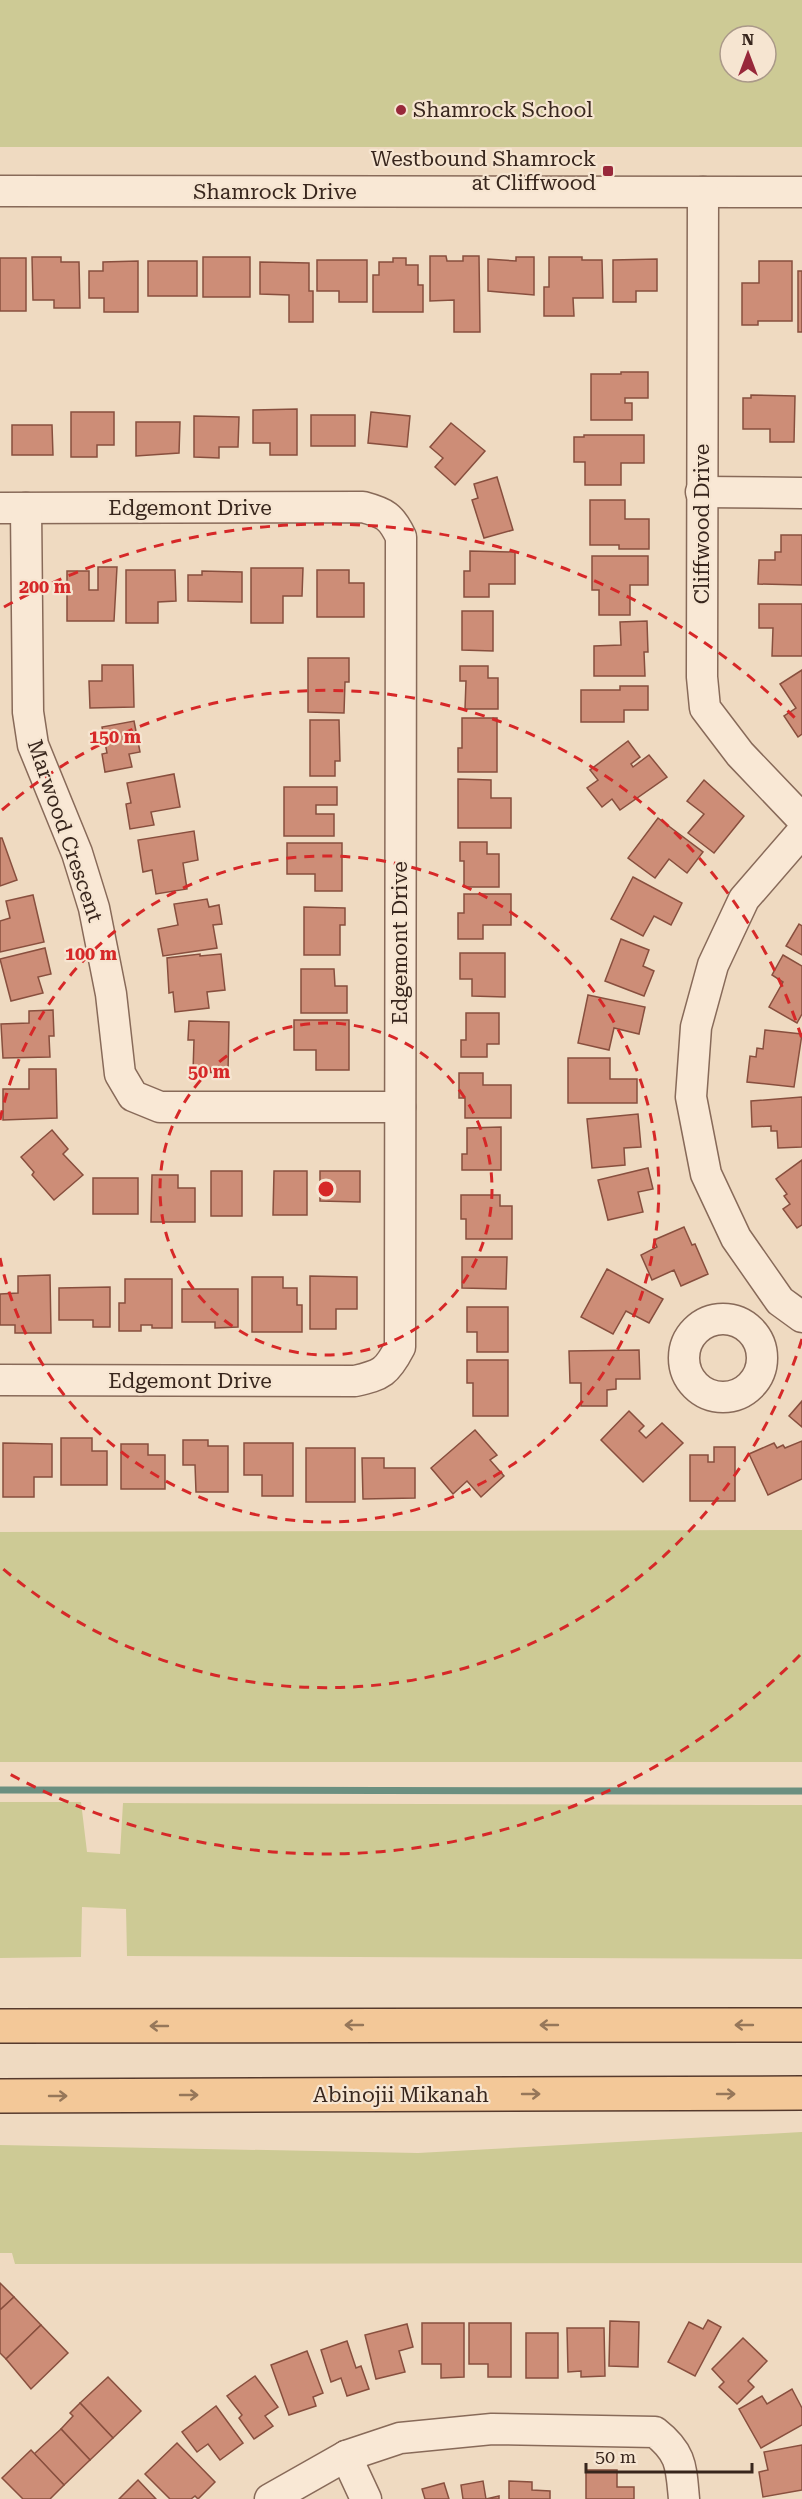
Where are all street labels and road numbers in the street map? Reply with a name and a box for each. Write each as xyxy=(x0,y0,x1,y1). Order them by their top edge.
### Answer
street label: Shamrock Drive xyxy=(193,180,357,204)
street label: Cliffwood Drive xyxy=(690,444,714,604)
street label: Edgemont Drive xyxy=(108,496,272,520)
street label: Marwood Crescent xyxy=(23,737,108,926)
street label: Edgemont Drive xyxy=(388,861,412,1025)
street label: Edgemont Drive xyxy=(108,1369,272,1393)
street label: Abinojii Mikanah xyxy=(313,2083,489,2107)

